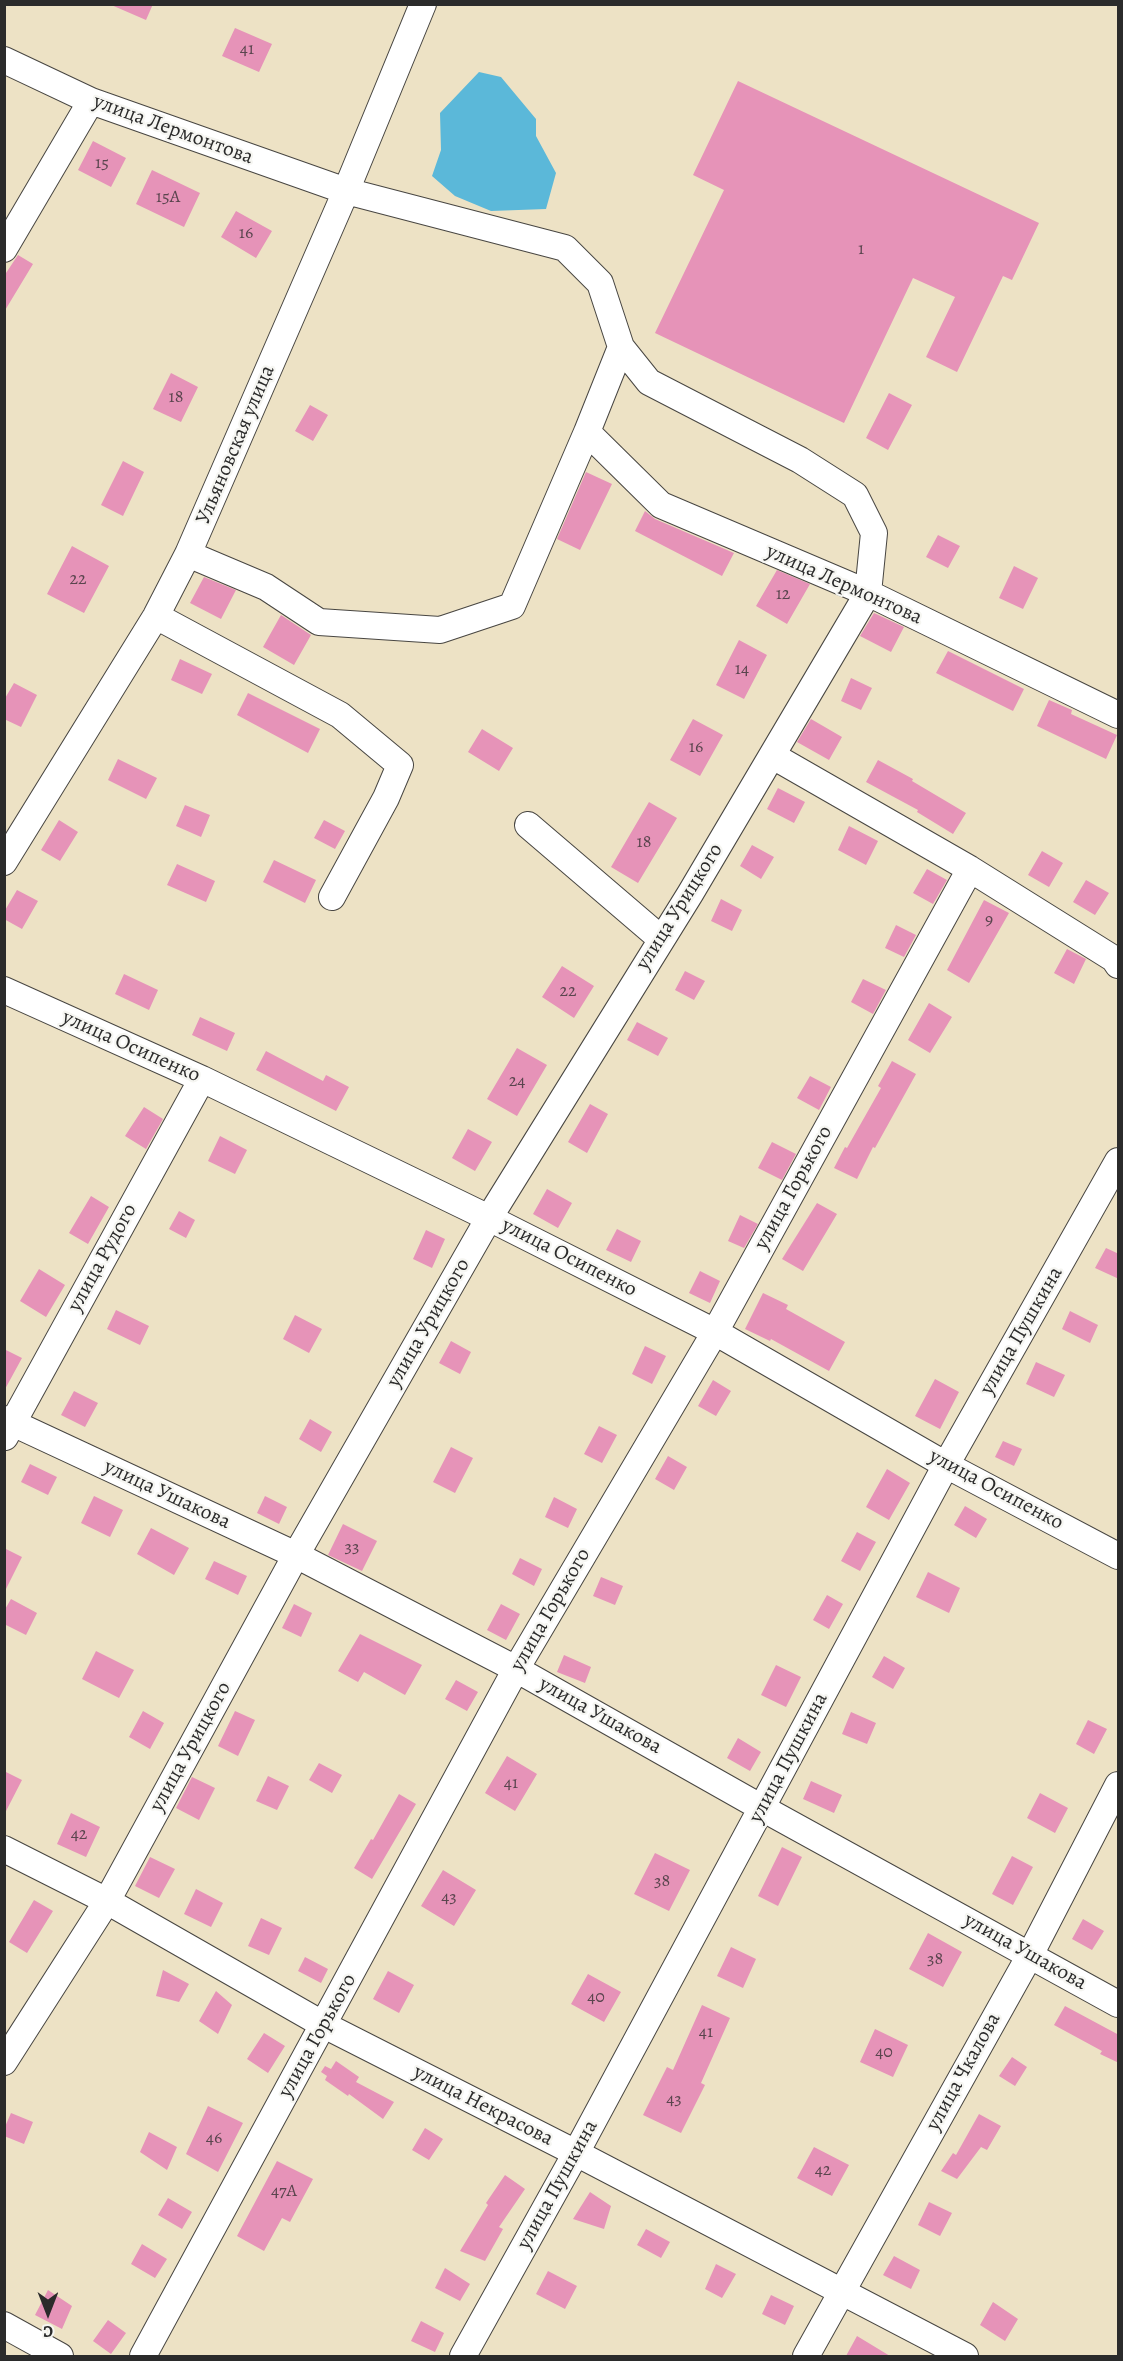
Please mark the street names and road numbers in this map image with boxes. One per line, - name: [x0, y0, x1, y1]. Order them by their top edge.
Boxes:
- street label: улица Лермонтова: [90, 89, 256, 171]
- street label: Ульяновская улица: [191, 362, 281, 528]
- street label: улица Лермонтова: [762, 539, 926, 631]
- street label: улица Урицкого: [631, 839, 729, 975]
- street label: улица Осипенко: [58, 1005, 204, 1089]
- street label: улица Горького: [750, 1122, 838, 1254]
- street label: улица Рудого: [63, 1200, 143, 1316]
- street label: улица Осипенко: [497, 1213, 641, 1303]
- street label: улица Урицкого: [382, 1254, 476, 1392]
- street label: улица Пушкина: [975, 1262, 1069, 1400]
- street label: улица Осипенко: [925, 1444, 1067, 1536]
- street label: улица Ушакова: [100, 1455, 234, 1535]
- street label: улица Горького: [506, 1544, 596, 1676]
- street label: улица Ушакова: [534, 1672, 666, 1760]
- street label: улица Урицкого: [145, 1678, 237, 1816]
- street label: улица Пушкина: [744, 1689, 834, 1827]
- street label: улица Ушакова: [959, 1908, 1091, 1996]
- street label: улица Горького: [274, 1970, 362, 2102]
- street label: улица Чкалова: [921, 2009, 1007, 2135]
- street label: улица Некрасова: [409, 2060, 557, 2152]
- street label: улица Пушкина: [512, 2116, 604, 2254]

